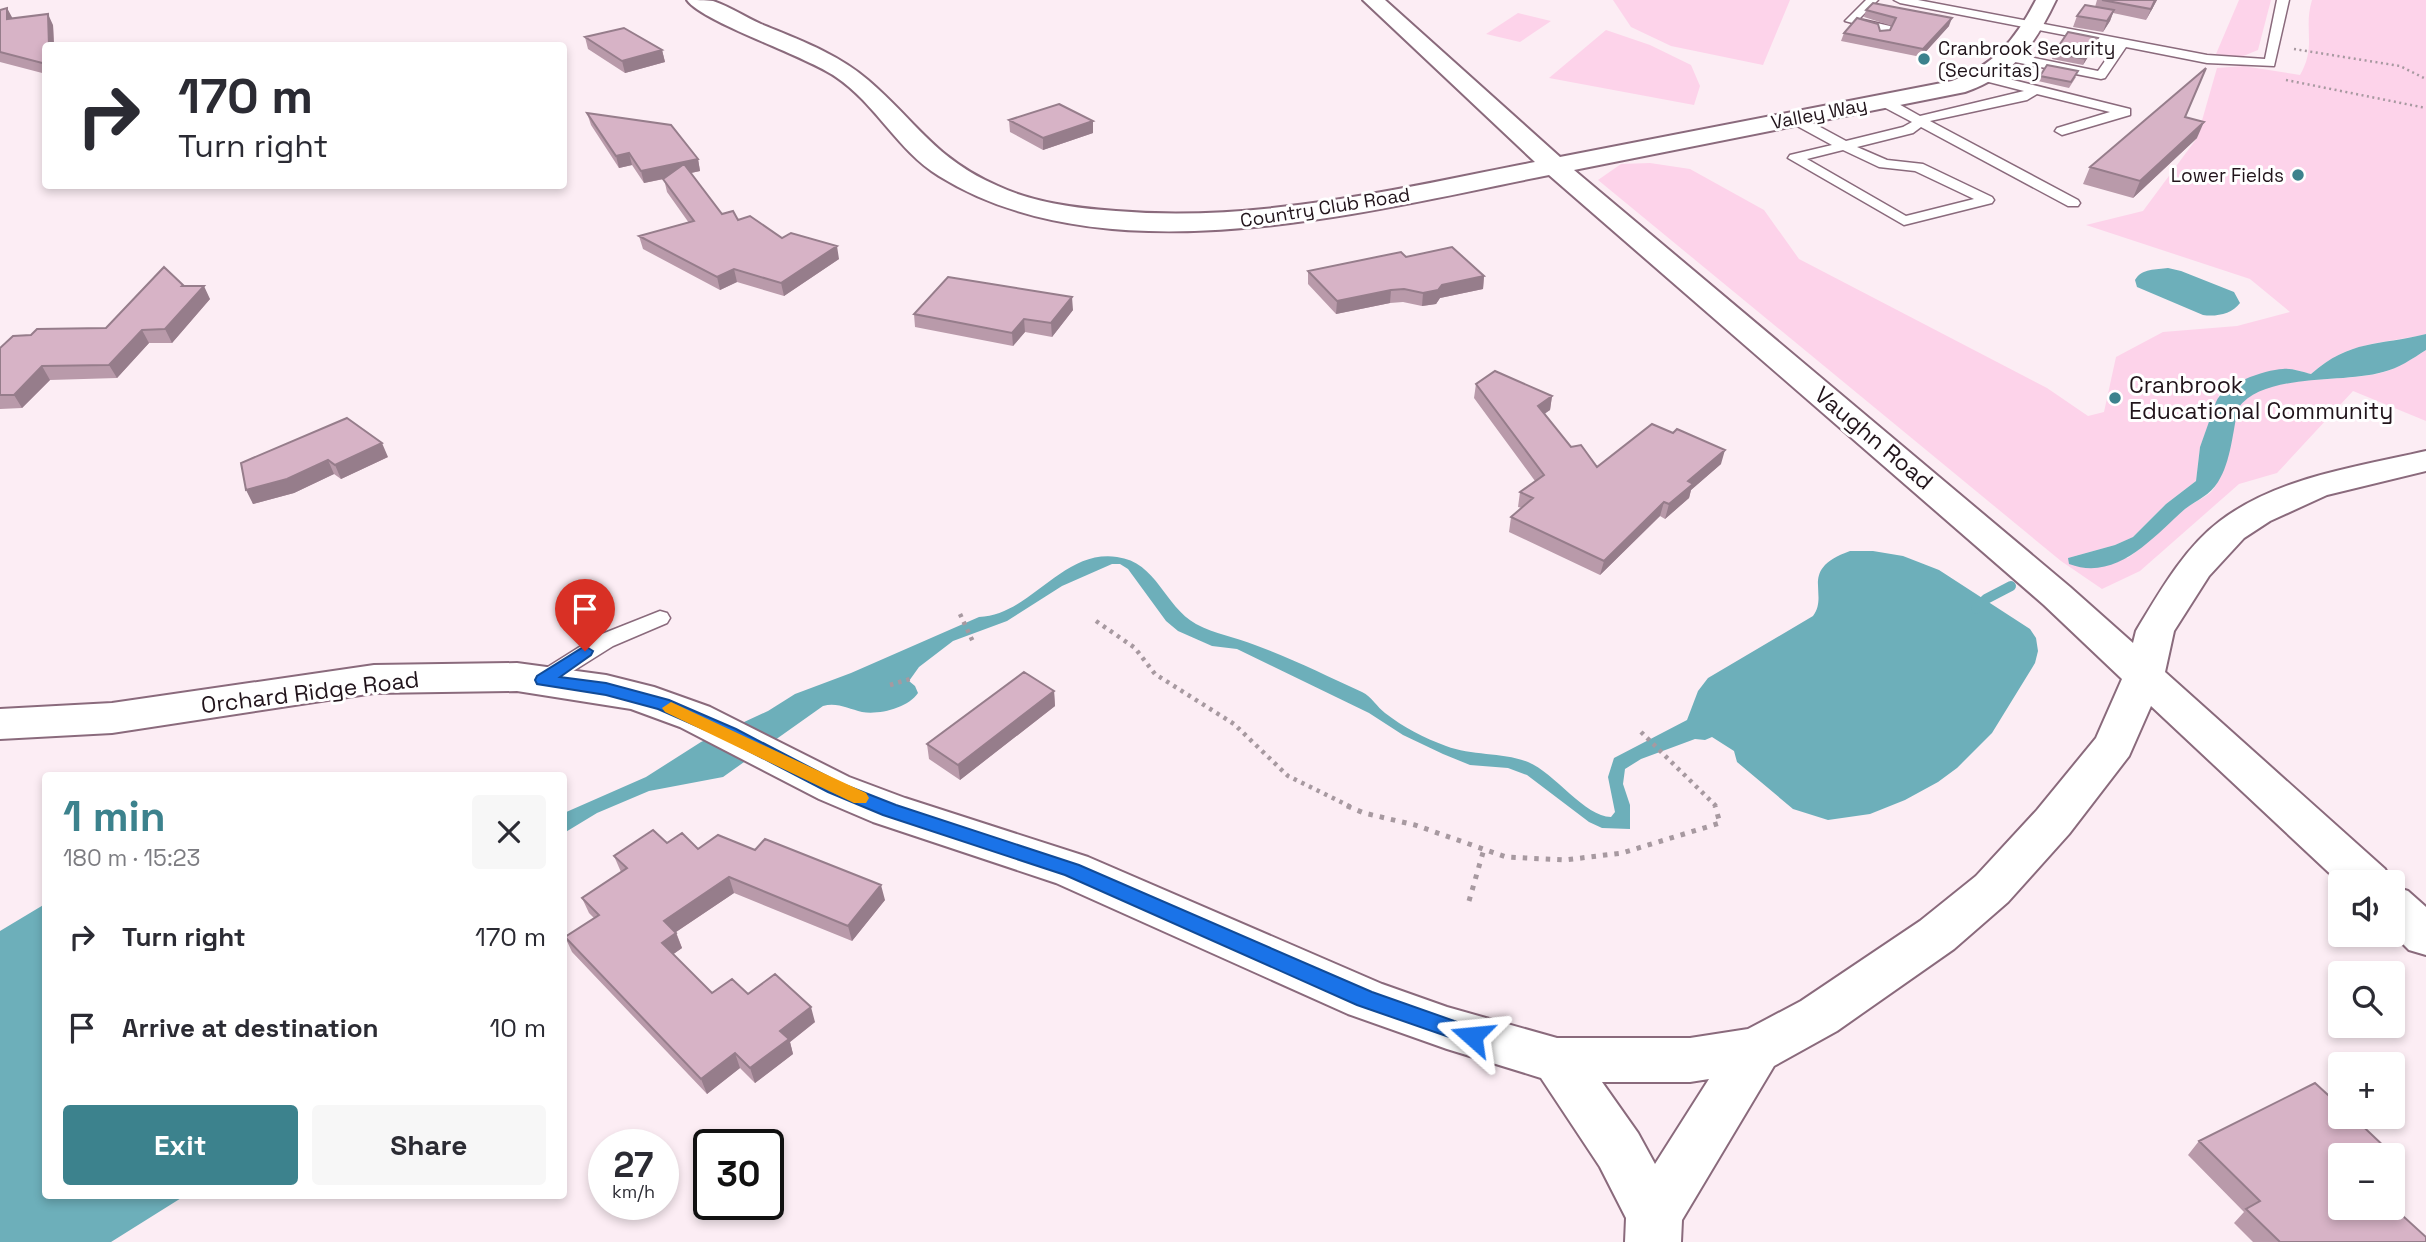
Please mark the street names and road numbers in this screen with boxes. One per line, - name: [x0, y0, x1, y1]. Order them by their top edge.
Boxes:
- street label: Valley Way: [1769, 92, 1869, 135]
- street label: Country Club Road: [1238, 182, 1412, 233]
- street label: Vaughn Road: [1809, 380, 1939, 496]
- street label: Orchard Ridge Road: [199, 664, 421, 720]

